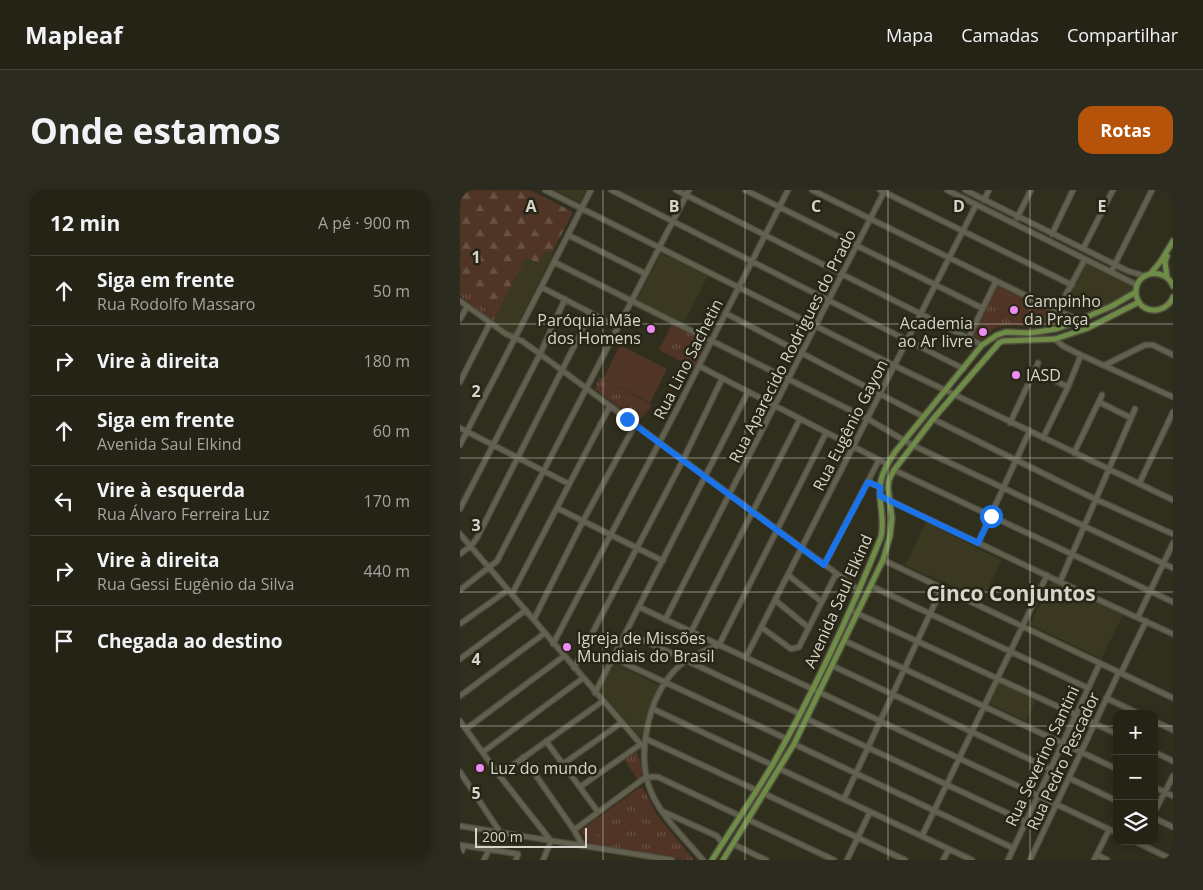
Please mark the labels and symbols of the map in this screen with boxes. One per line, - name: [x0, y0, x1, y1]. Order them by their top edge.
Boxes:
- text: A: [525, 195, 537, 217]
- text: B: [669, 195, 679, 217]
- text: C: [811, 195, 821, 217]
- text: D: [953, 195, 965, 217]
- text: E: [1098, 195, 1107, 217]
- street label: Rua Aparecido Rodrigues do Prado: [723, 225, 861, 467]
- text: 1: [471, 246, 481, 268]
- place label: Campinho da Praça: [1024, 290, 1101, 330]
- street label: Rua Lino Sachetin: [648, 295, 728, 423]
- marker: Campinho da Praça: [1008, 304, 1020, 316]
- place label: Paróquia Mãe dos Homens: [537, 309, 641, 349]
- place label: Academia ao Ar livre: [898, 312, 973, 352]
- marker: Paróquia Mãe dos Homens: [645, 323, 657, 335]
- marker: Academia ao Ar livre: [977, 326, 989, 338]
- street label: Rua Eugênio Gayon: [807, 356, 893, 494]
- place label: IASD: [1026, 364, 1061, 386]
- marker: IASD: [1010, 369, 1022, 381]
- text: 2: [471, 380, 481, 402]
- route end: [616, 408, 639, 431]
- route start: [980, 505, 1003, 528]
- text: 3: [471, 514, 481, 536]
- street label: Avenida Saul Elkind: [799, 531, 877, 671]
- district label: Cinco Conjuntos: [926, 579, 1096, 607]
- place label: Igreja de Missões Mundiais do Brasil: [577, 627, 715, 667]
- marker: Igreja de Missões Mundiais do Brasil: [561, 641, 573, 653]
- text: 4: [471, 648, 481, 670]
- street label: Rua Severino Santini: [1000, 682, 1084, 830]
- street label: Rua Pedro Pescador: [1021, 688, 1105, 834]
- place label: Luz do mundo: [490, 757, 597, 779]
- marker: Luz do mundo: [474, 762, 486, 774]
- text: 5: [471, 782, 481, 804]
- scale bar: [475, 825, 588, 848]

